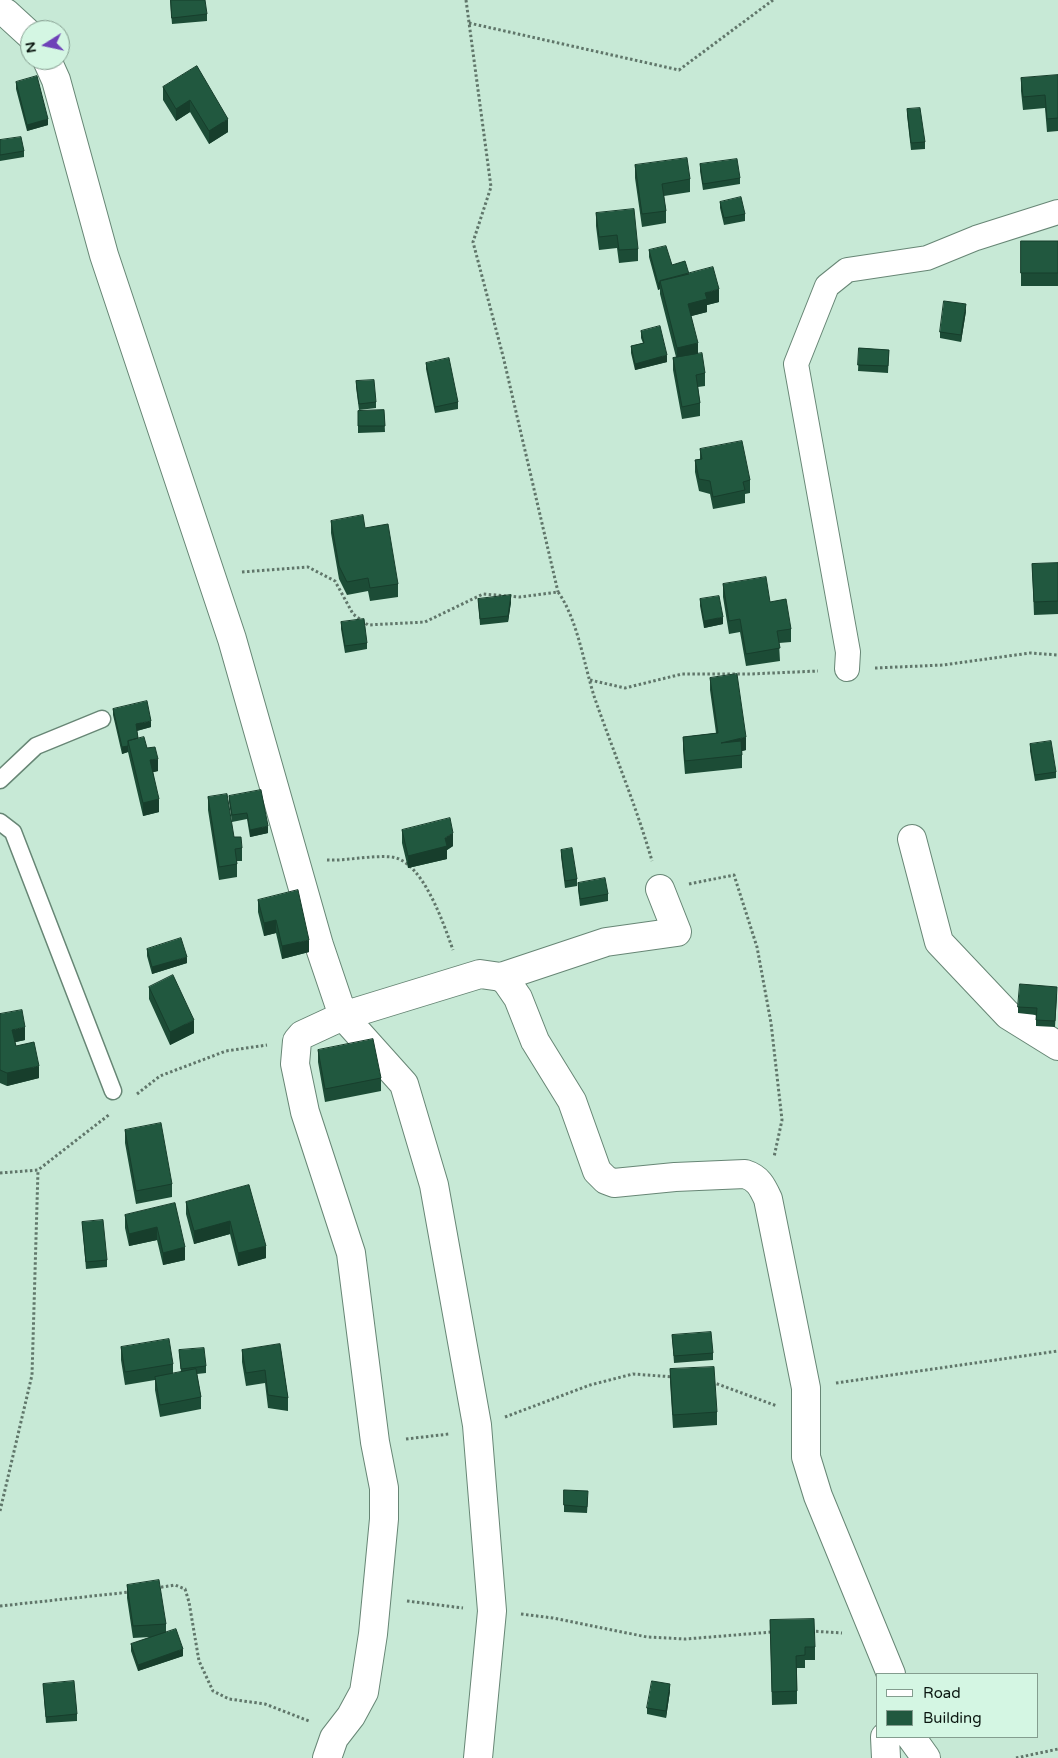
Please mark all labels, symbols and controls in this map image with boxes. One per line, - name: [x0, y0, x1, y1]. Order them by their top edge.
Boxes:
- north arrow: [20, 20, 70, 70]
- text: N: [21, 41, 40, 55]
- legend: [876, 1673, 1038, 1738]
- text: Road: [923, 1684, 961, 1702]
- text: Building: [923, 1709, 982, 1727]

